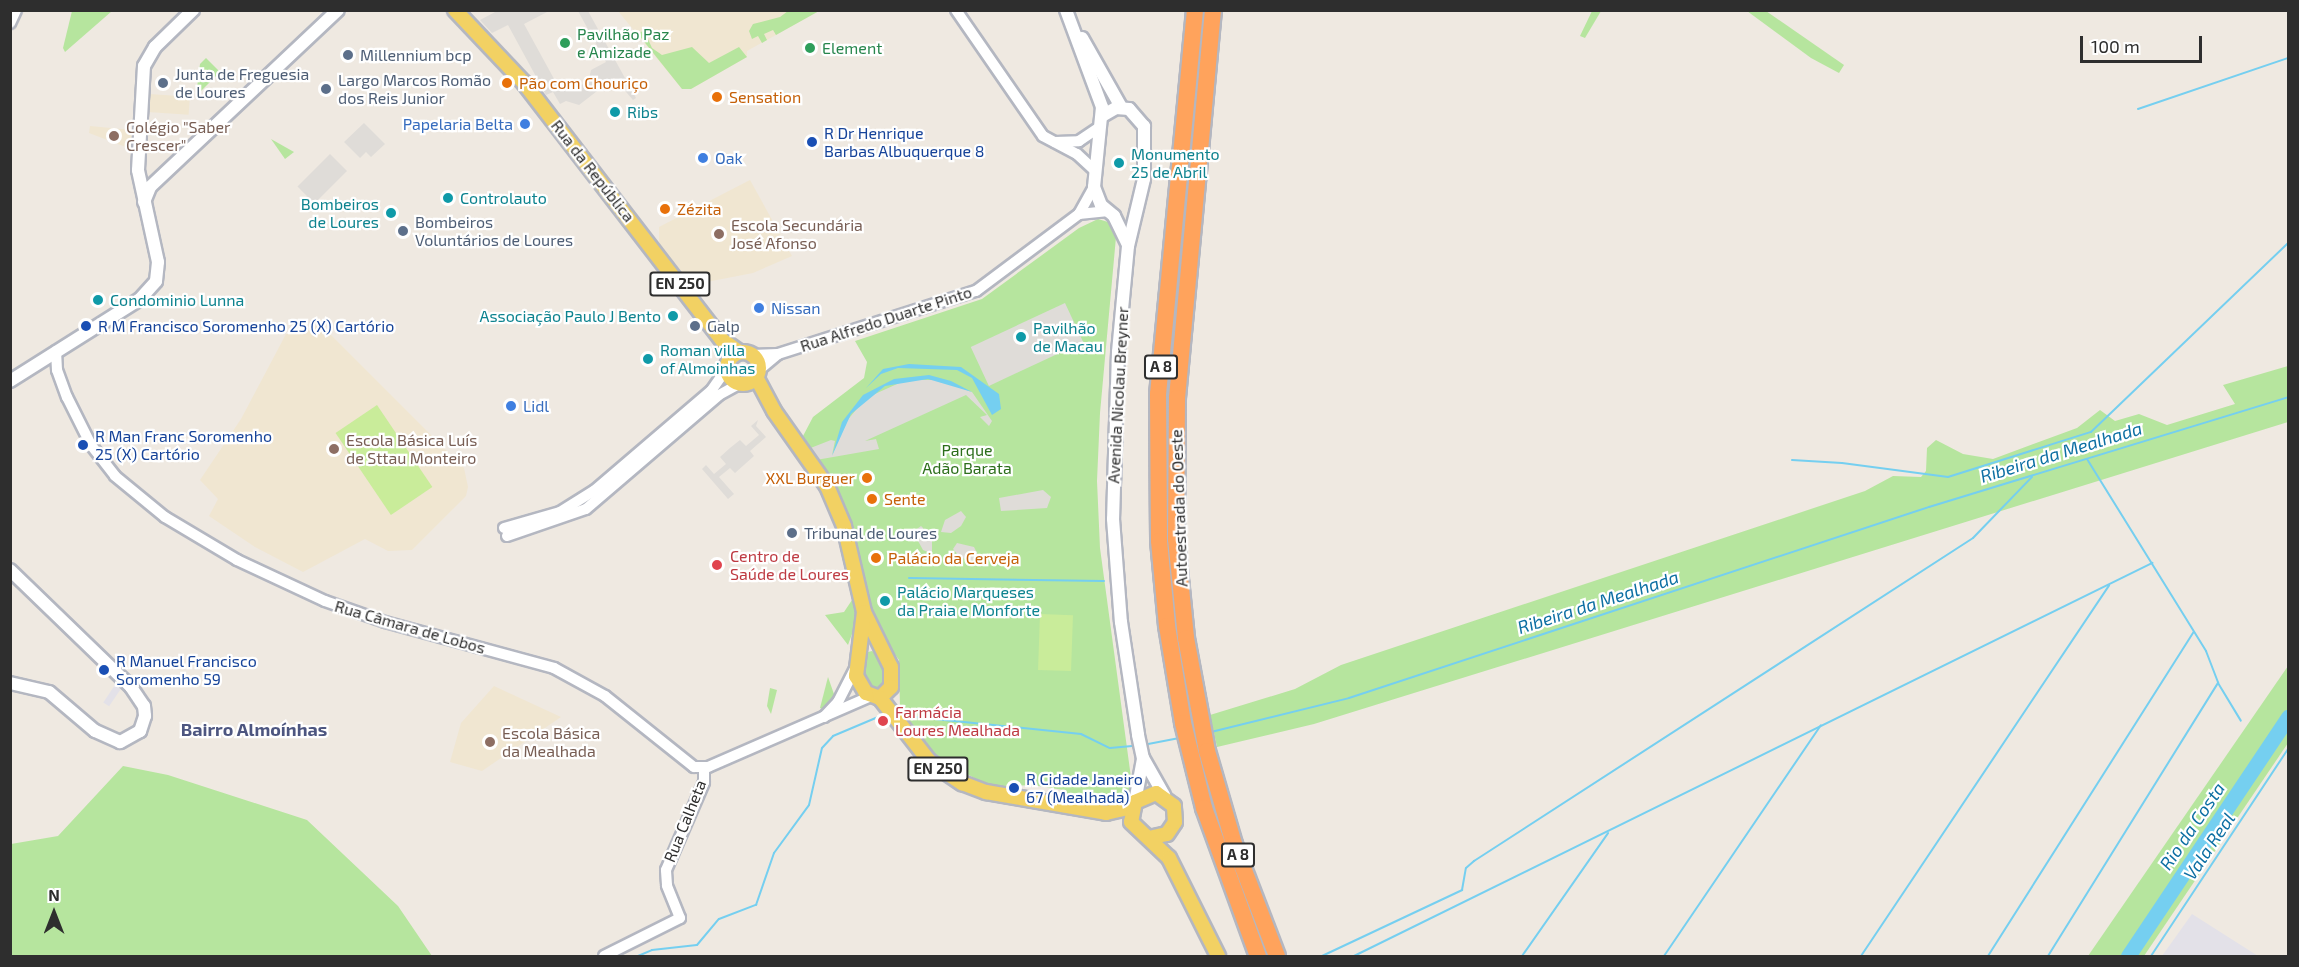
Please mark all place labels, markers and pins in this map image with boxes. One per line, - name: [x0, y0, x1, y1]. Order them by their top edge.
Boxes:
- place label: Pavilhão Paz e Amizade: [577, 24, 669, 62]
- marker: Pavilhão Paz e Amizade: [558, 36, 572, 50]
- place label: Element: [822, 38, 882, 58]
- marker: Element: [803, 41, 817, 55]
- place label: Millennium bcp: [360, 45, 472, 65]
- marker: Millennium bcp: [341, 48, 355, 62]
- place label: Junta de Freguesia de Loures: [175, 64, 309, 102]
- place label: Largo Marcos Romão dos Reis Junior: [338, 70, 491, 108]
- place label: Pão com Chouriço: [519, 73, 648, 93]
- marker: Junta de Freguesia de Loures: [156, 76, 170, 90]
- marker: Pão com Chouriço: [500, 76, 514, 90]
- marker: Largo Marcos Romão dos Reis Junior: [319, 82, 333, 96]
- place label: Sensation: [729, 87, 801, 107]
- marker: Sensation: [710, 90, 724, 104]
- place label: Ribs: [627, 102, 658, 122]
- marker: Ribs: [608, 105, 622, 119]
- place label: Papelaria Belta: [403, 114, 513, 134]
- place label: Colégio "Saber Crescer": [126, 117, 231, 155]
- marker: Papelaria Belta: [518, 117, 532, 131]
- place label: R Dr Henrique Barbas Albuquerque 8: [824, 123, 985, 161]
- marker: Colégio "Saber Crescer": [107, 129, 121, 143]
- marker: R Dr Henrique Barbas Albuquerque 8: [805, 135, 819, 149]
- place label: Monumento 25 de Abril: [1131, 144, 1220, 182]
- place label: Oak: [715, 148, 743, 168]
- marker: Oak: [696, 151, 710, 165]
- marker: Monumento 25 de Abril: [1112, 156, 1126, 170]
- place label: Controlauto: [460, 188, 547, 208]
- marker: Controlauto: [441, 191, 455, 205]
- place label: Bombeiros de Loures: [301, 194, 379, 232]
- place label: Zézita: [677, 199, 722, 219]
- marker: Zézita: [658, 202, 672, 216]
- marker: Bombeiros de Loures: [384, 206, 398, 220]
- place label: Bombeiros Voluntários de Loures: [415, 212, 573, 250]
- place label: Escola Secundária José Afonso: [731, 215, 863, 253]
- marker: Bombeiros Voluntários de Loures: [396, 224, 410, 238]
- marker: Escola Secundária José Afonso: [712, 227, 726, 241]
- place label: Condominio Lunna: [110, 290, 244, 310]
- marker: Condominio Lunna: [91, 293, 105, 307]
- place label: Nissan: [771, 298, 821, 318]
- marker: Nissan: [752, 301, 766, 315]
- place label: Associação Paulo J Bento: [479, 306, 661, 326]
- marker: Associação Paulo J Bento: [666, 309, 680, 323]
- place label: R M Francisco Soromenho 25 (X) Cartório: [98, 316, 394, 336]
- place label: Galp: [707, 316, 740, 336]
- place label: Pavilhão de Macau: [1033, 318, 1103, 356]
- marker: R M Francisco Soromenho 25 (X) Cartório: [79, 319, 93, 333]
- marker: Galp: [688, 319, 702, 333]
- marker: Pavilhão de Macau: [1014, 330, 1028, 344]
- place label: Roman villa of Almoinhas: [660, 340, 756, 378]
- marker: Roman villa of Almoinhas: [641, 352, 655, 366]
- place label: Lidl: [523, 396, 549, 416]
- marker: Lidl: [504, 399, 518, 413]
- place label: R Man Franc Soromenho 25 (X) Cartório: [95, 426, 272, 464]
- place label: Escola Básica Luís de Sttau Monteiro: [346, 430, 477, 468]
- marker: R Man Franc Soromenho 25 (X) Cartório: [76, 438, 90, 452]
- marker: Escola Básica Luís de Sttau Monteiro: [327, 442, 341, 456]
- place label: XXL Burguer: [765, 468, 855, 488]
- marker: XXL Burguer: [860, 471, 874, 485]
- place label: Sente: [884, 489, 926, 509]
- marker: Sente: [865, 492, 879, 506]
- place label: Tribunal de Loures: [804, 523, 937, 543]
- marker: Tribunal de Loures: [785, 526, 799, 540]
- place label: Centro de Saúde de Loures: [730, 546, 849, 584]
- place label: Palácio da Cerveja: [888, 548, 1020, 568]
- marker: Palácio da Cerveja: [869, 551, 883, 565]
- marker: Centro de Saúde de Loures: [708, 556, 726, 574]
- place label: Palácio Marqueses da Praia e Monforte: [897, 582, 1040, 620]
- marker: Palácio Marqueses da Praia e Monforte: [878, 594, 892, 608]
- place label: R Manuel Francisco Soromenho 59: [116, 651, 257, 689]
- marker: R Manuel Francisco Soromenho 59: [97, 663, 111, 677]
- place label: Farmácia Loures Mealhada: [895, 702, 1020, 740]
- marker: Farmácia Loures Mealhada: [876, 714, 890, 728]
- place label: Escola Básica da Mealhada: [502, 723, 600, 761]
- marker: Escola Básica da Mealhada: [483, 735, 497, 749]
- place label: R Cidade Janeiro 67 (Mealhada): [1026, 769, 1143, 807]
- marker: R Cidade Janeiro 67 (Mealhada): [1007, 781, 1021, 795]

